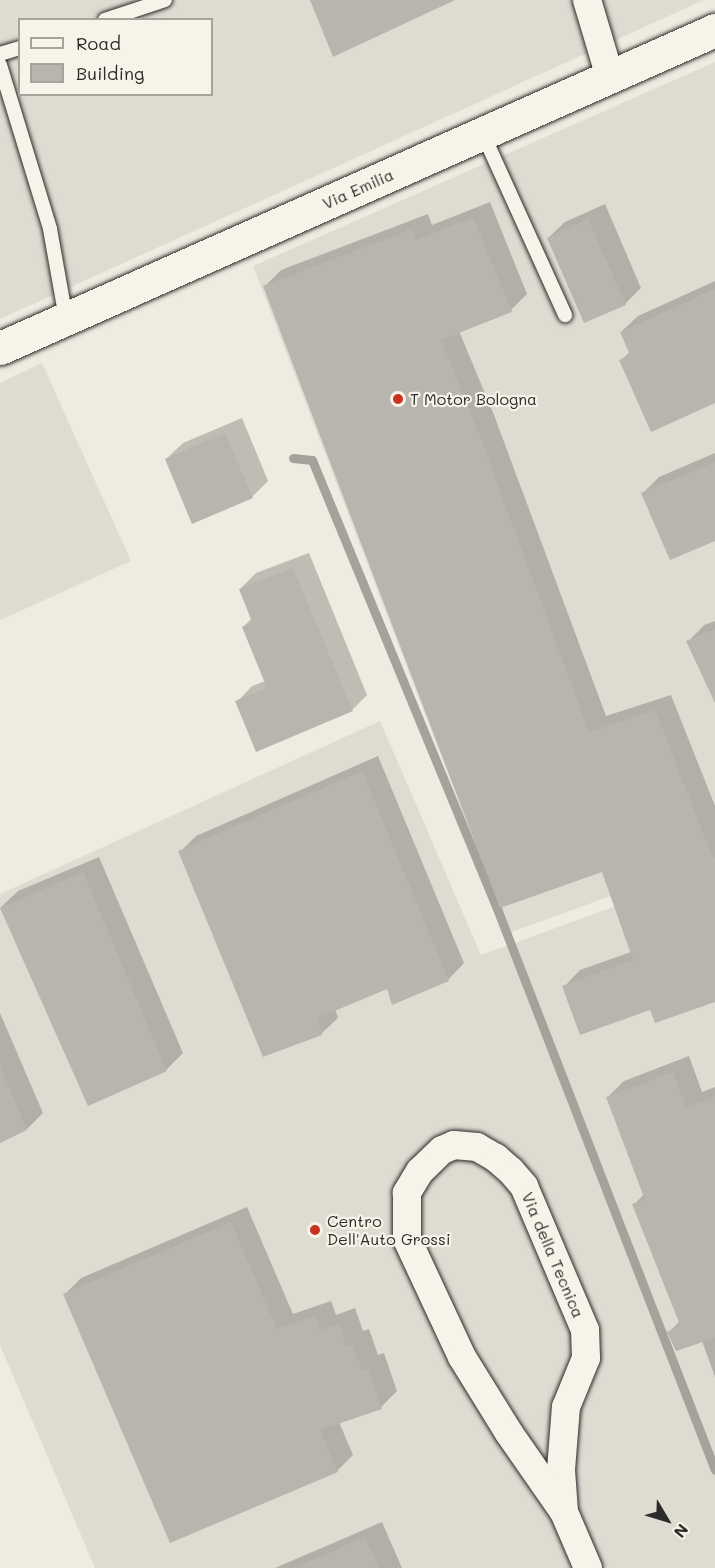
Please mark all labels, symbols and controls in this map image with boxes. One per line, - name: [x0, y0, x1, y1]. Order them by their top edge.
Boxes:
- legend: [18, 18, 213, 96]
- text: Road: [76, 31, 121, 55]
- text: Building: [76, 61, 144, 85]
- street label: Via Emilia: [319, 165, 397, 213]
- place label: T Motor Bologna: [410, 389, 537, 409]
- marker: T Motor Bologna: [391, 392, 405, 406]
- street label: Via della Tecnica: [518, 1189, 588, 1321]
- place label: Centro Dell'Auto Grossi: [327, 1211, 451, 1249]
- marker: Centro Dell'Auto Grossi: [308, 1223, 322, 1237]
- north arrow: [637, 1490, 697, 1550]
- text: N: [670, 1520, 694, 1543]

